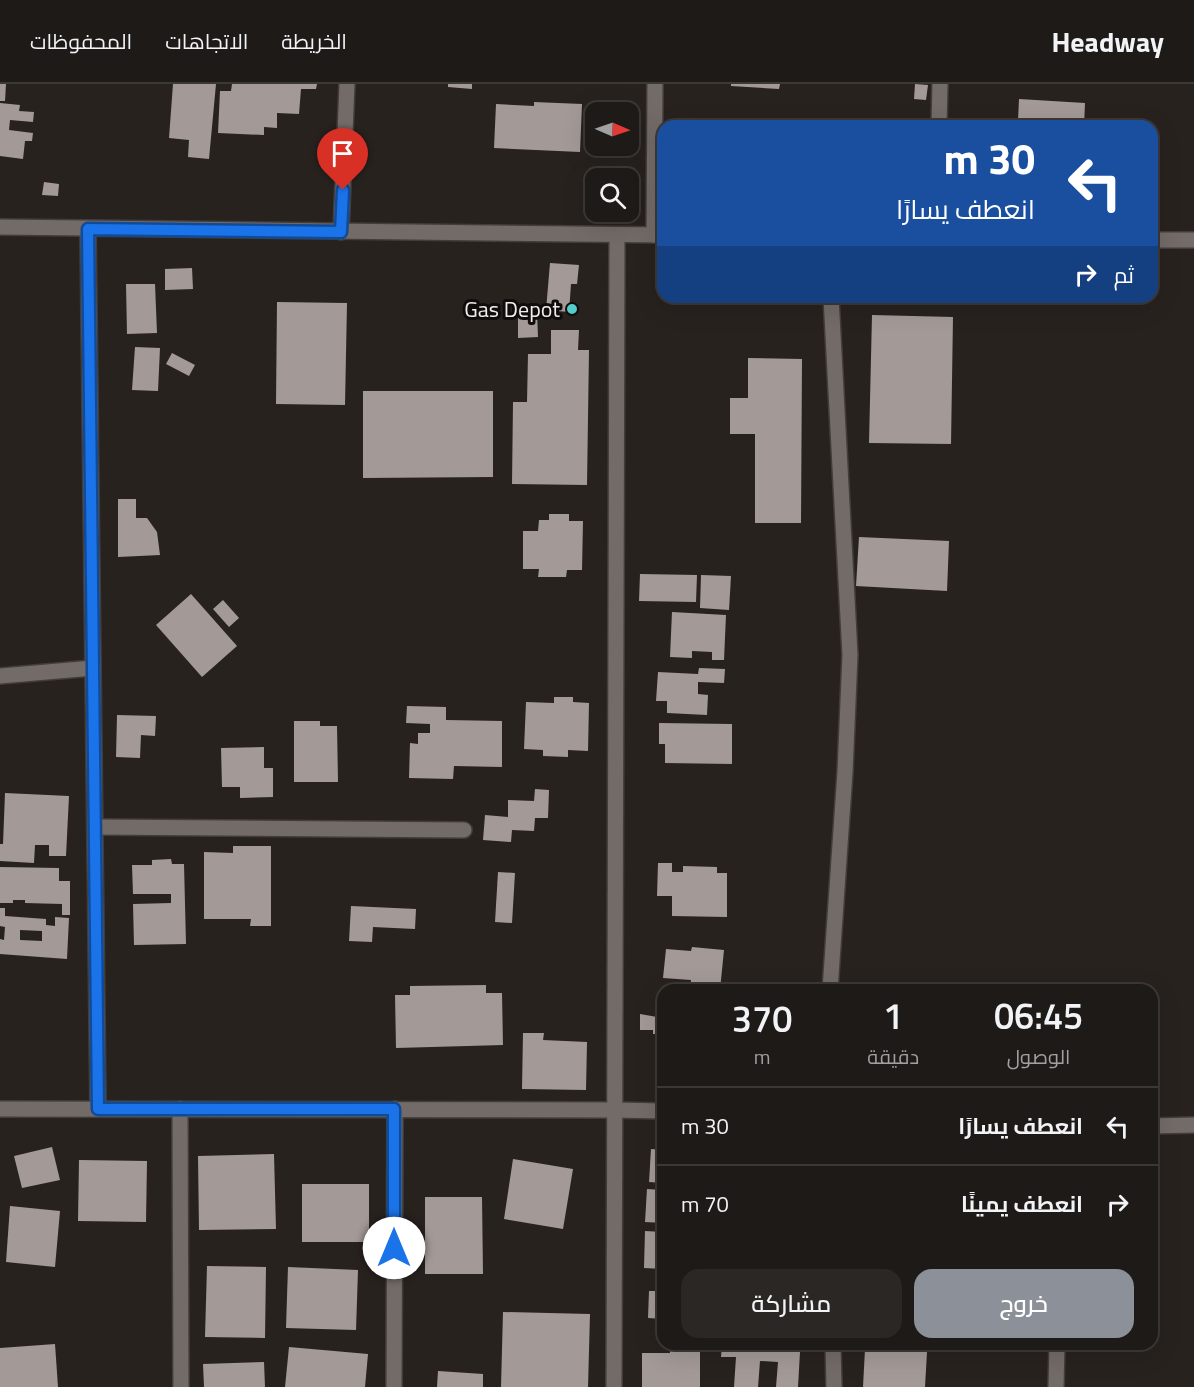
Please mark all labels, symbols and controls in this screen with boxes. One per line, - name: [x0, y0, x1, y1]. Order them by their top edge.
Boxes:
- text: Headway: [1052, 20, 1164, 63]
- text: المحفوظات: [30, 25, 132, 57]
- text: الاتجاهات: [165, 25, 248, 57]
- text: الخريطة: [281, 25, 347, 57]
- north arrow: [585, 102, 639, 156]
- map controls: [585, 102, 639, 222]
- text: 30 m: [943, 126, 1035, 190]
- pin: [317, 128, 368, 190]
- icon: arrive: [326, 137, 359, 170]
- icon: left: [1056, 144, 1134, 222]
- button: search: [585, 168, 639, 222]
- text: انعطف يسارًا: [896, 188, 1035, 229]
- icon: right: [1069, 258, 1102, 291]
- text: ثم: [1114, 258, 1134, 292]
- place label: Gas Depot: [464, 292, 560, 326]
- marker: Gas Depot: [565, 302, 579, 316]
- text: 1: [883, 988, 903, 1043]
- text: 06:45: [994, 988, 1083, 1043]
- text: 370: [732, 991, 792, 1046]
- text: m: [754, 1041, 770, 1072]
- text: دقيقة: [867, 1041, 919, 1072]
- text: الوصول: [1007, 1041, 1070, 1072]
- text: 30 m: [681, 1109, 729, 1143]
- text: انعطف يسارًا: [958, 1109, 1083, 1143]
- icon: left: [1101, 1110, 1134, 1143]
- text: 70 m: [681, 1187, 729, 1221]
- text: انعطف يمينًا: [961, 1187, 1083, 1221]
- icon: right: [1101, 1188, 1134, 1221]
- position arrow: [362, 1216, 426, 1280]
- button: مشاركة: [681, 1269, 902, 1338]
- button: خروج: [914, 1269, 1134, 1338]

